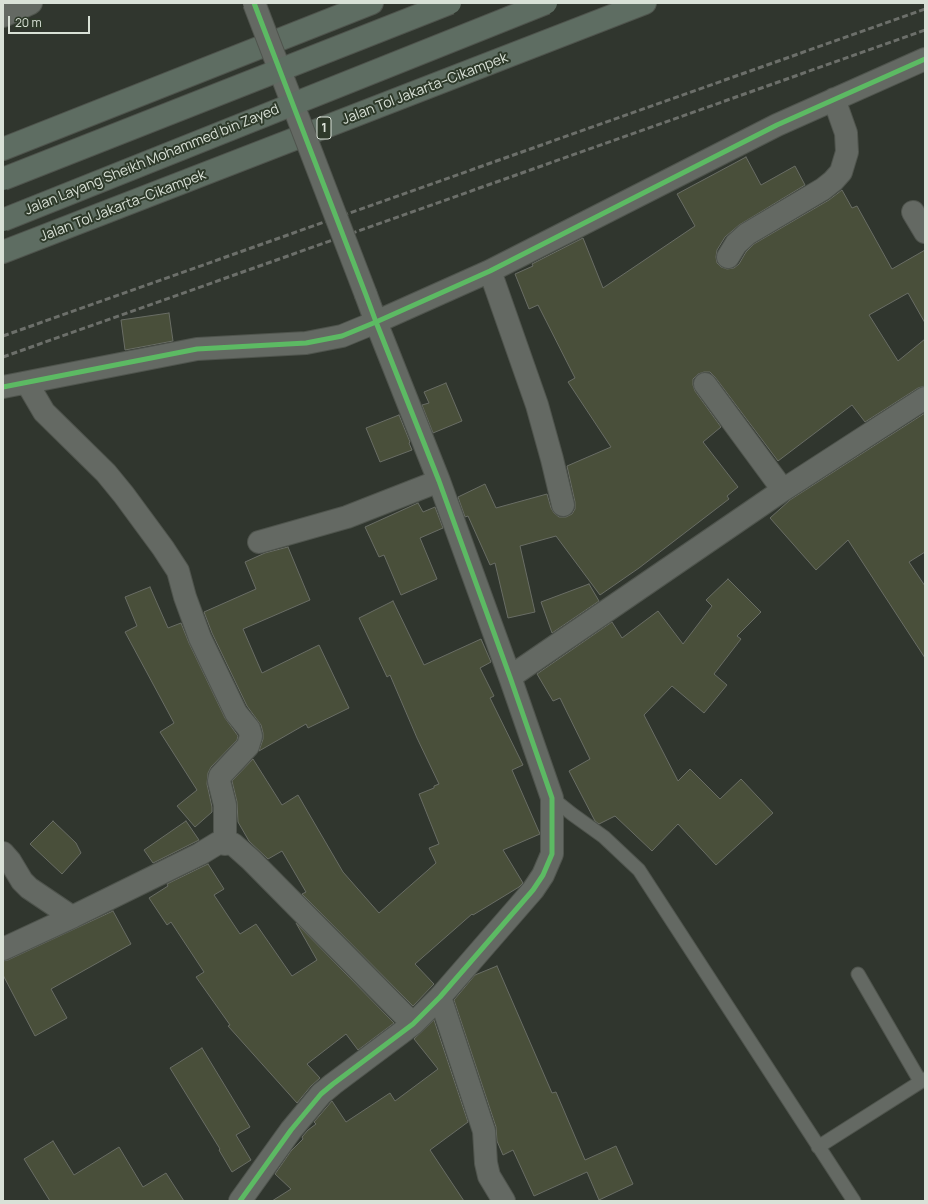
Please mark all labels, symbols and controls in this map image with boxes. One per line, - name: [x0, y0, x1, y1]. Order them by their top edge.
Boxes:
- scale bar: [10, 8, 92, 34]
- text: 20 m: [15, 14, 42, 31]
- street label: Jalan Tol Jakarta–Cikampek: [340, 50, 510, 128]
- street label: Jalan Layang Sheikh Mohammed bin Zayed: [22, 101, 282, 219]
- road number: 1: [317, 117, 331, 139]
- street label: Jalan Tol Jakarta–Cikampek: [38, 167, 208, 245]

